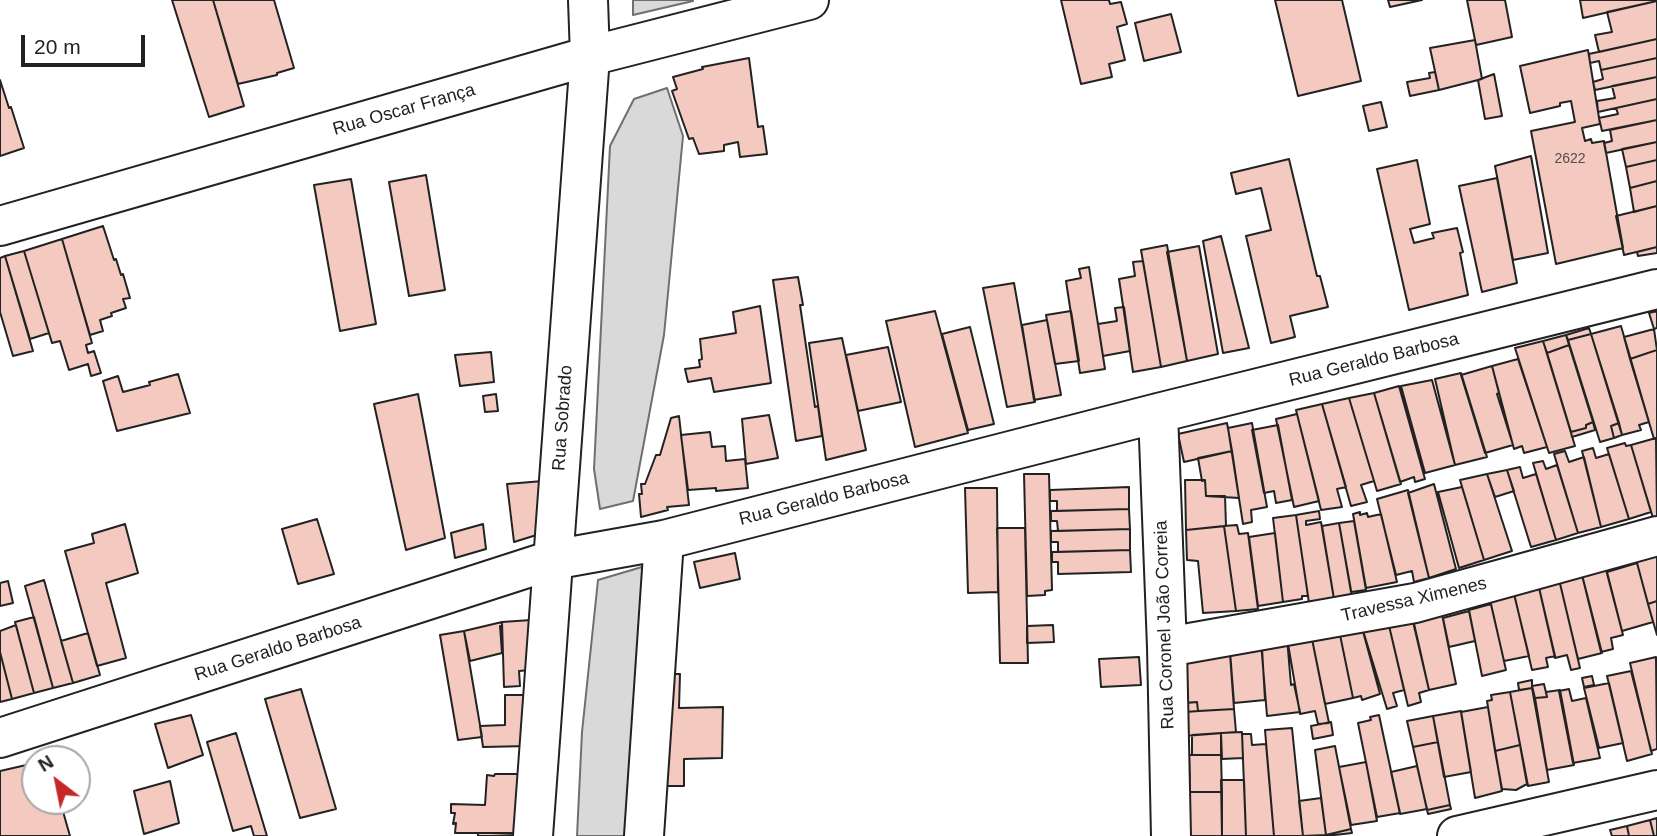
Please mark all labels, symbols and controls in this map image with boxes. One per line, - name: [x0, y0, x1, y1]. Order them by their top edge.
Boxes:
- scale bar: [24, 21, 149, 65]
- text: 20 m: [34, 35, 81, 58]
- street label: Rua Oscar França: [330, 79, 478, 141]
- house number: 2622: [1554, 151, 1586, 167]
- street label: Rua Geraldo Barbosa: [1287, 328, 1461, 392]
- street label: Rua Sobrado: [549, 364, 577, 472]
- street label: Rua Geraldo Barbosa: [737, 467, 911, 531]
- street label: Rua Coronel João Correia: [1151, 520, 1179, 730]
- street label: Travessa Ximenes: [1339, 573, 1489, 627]
- street label: Rua Geraldo Barbosa: [192, 612, 364, 686]
- north arrow: [21, 745, 91, 815]
- text: N: [34, 751, 57, 776]

